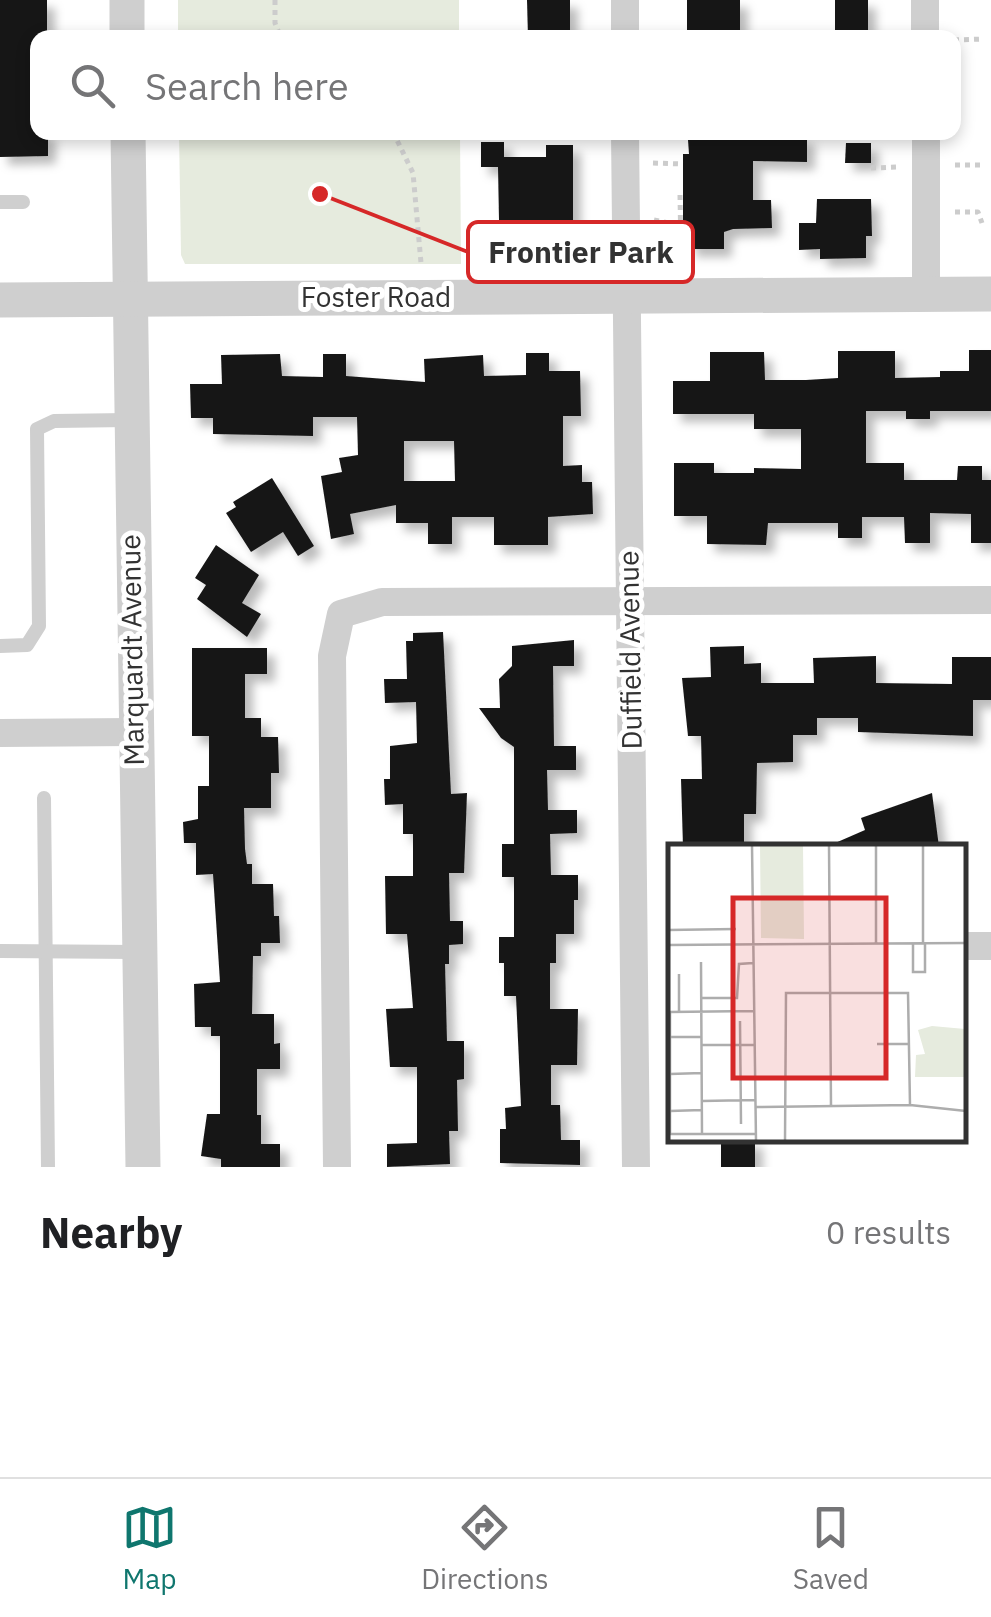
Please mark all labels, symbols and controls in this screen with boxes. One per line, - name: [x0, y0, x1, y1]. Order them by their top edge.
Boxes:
- search box: [30, 30, 961, 140]
- icon: search: [65, 58, 120, 113]
- text: Search here: [145, 61, 349, 110]
- callout: Frontier Park: [468, 222, 693, 282]
- text: Frontier Park: [488, 232, 674, 271]
- street label: Foster Road: [301, 278, 451, 315]
- street label: Marquardt Avenue: [111, 534, 152, 766]
- street label: Duffield Avenue: [609, 550, 650, 750]
- inset map: [668, 844, 966, 1142]
- text: Nearby: [40, 1205, 182, 1260]
- text: 0 results: [826, 1211, 951, 1253]
- tab: Map: [122, 1500, 177, 1597]
- tab: Directions: [421, 1500, 549, 1597]
- tab: Saved: [793, 1500, 869, 1597]

